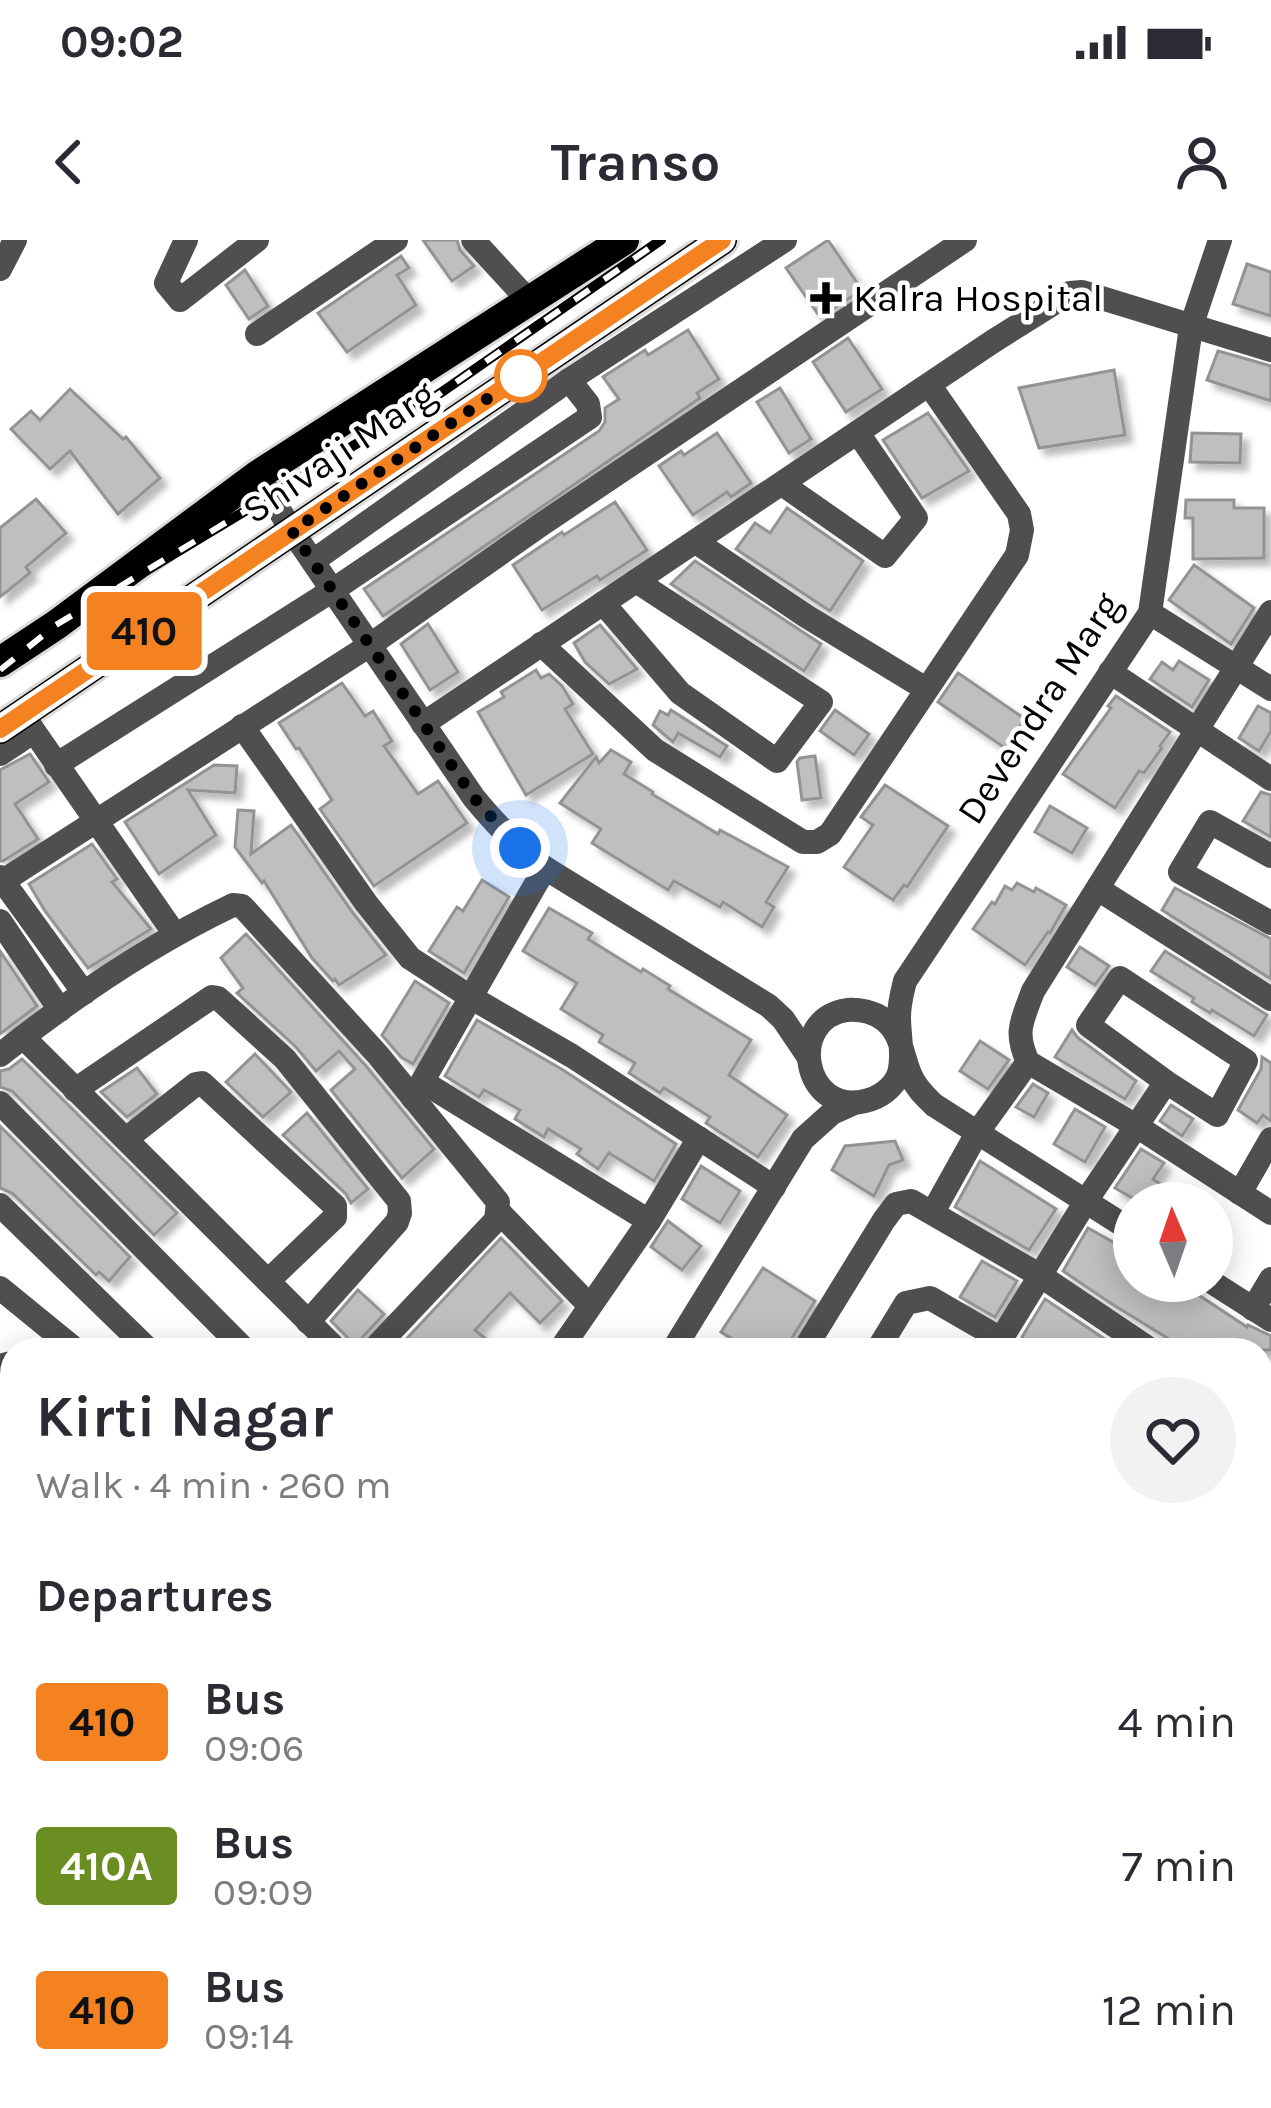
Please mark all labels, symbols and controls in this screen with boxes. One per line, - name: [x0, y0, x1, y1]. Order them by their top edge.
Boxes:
- text: 09:02: [60, 16, 184, 68]
- icon: back: [36, 129, 102, 195]
- icon: person: [1169, 129, 1235, 195]
- text: Transo: [551, 130, 720, 194]
- place label: Kalra Hospital: [853, 275, 1103, 321]
- marker: Kalra Hospital: [810, 282, 842, 314]
- unlabelled marker: [496, 351, 546, 401]
- street label: Shivaji Marg: [234, 371, 444, 533]
- street label: Devendra Marg: [947, 584, 1131, 832]
- line badge: 410: [75, 592, 213, 670]
- text: 410: [111, 606, 177, 656]
- your location: [490, 818, 550, 878]
- north arrow: [1113, 1182, 1233, 1302]
- map controls: [1113, 1182, 1233, 1302]
- button: heart: [1110, 1377, 1236, 1503]
- text: Kirti Nagar: [36, 1384, 333, 1450]
- text: Walk · 4 min · 260 m: [36, 1462, 391, 1508]
- text: Departures: [36, 1570, 273, 1622]
- text: Bus: [204, 1673, 285, 1725]
- text: 4 min: [1118, 1696, 1236, 1748]
- text: 410: [69, 1697, 135, 1747]
- text: 09:06: [204, 1725, 304, 1771]
- text: Bus: [213, 1817, 294, 1869]
- text: 7 min: [1122, 1840, 1236, 1892]
- text: 410A: [60, 1841, 153, 1891]
- text: 09:09: [213, 1869, 313, 1915]
- text: Bus: [204, 1961, 285, 2013]
- text: 12 min: [1102, 1984, 1236, 2036]
- text: 410: [69, 1985, 135, 2035]
- text: 09:14: [204, 2013, 293, 2059]

